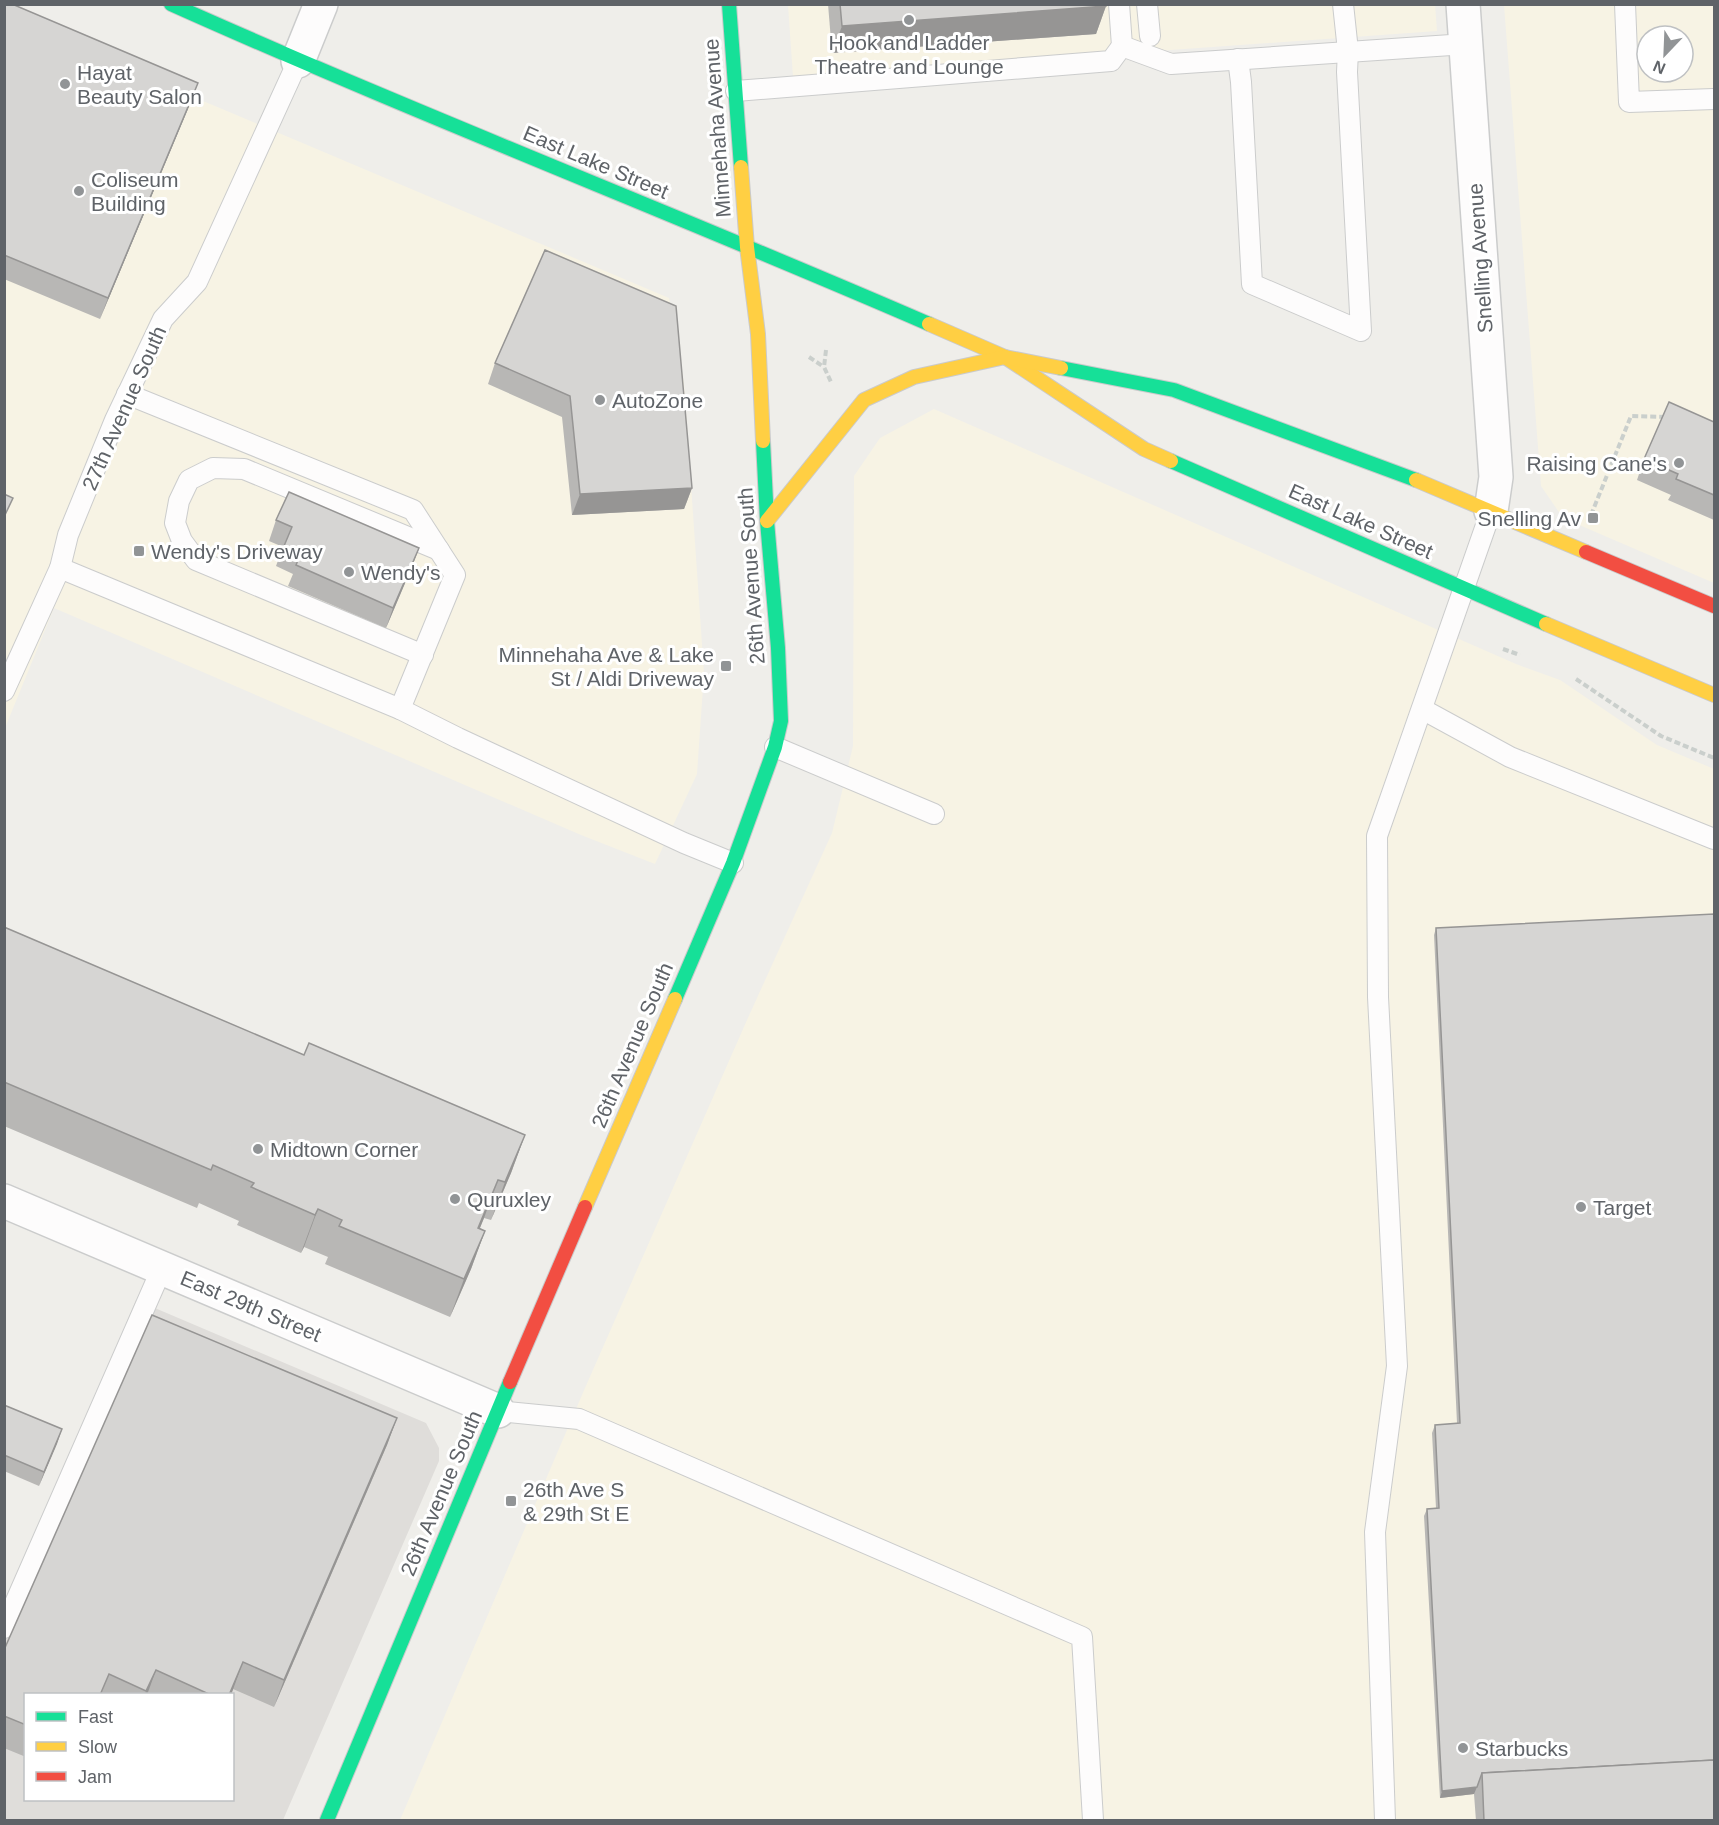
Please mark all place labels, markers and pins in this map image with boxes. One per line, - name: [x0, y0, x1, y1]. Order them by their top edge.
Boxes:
- marker: Hook and Ladder Theatre and Lounge: [902, 13, 916, 27]
- place label: Hook and Ladder Theatre and Lounge: [814, 31, 1004, 78]
- place label: Hayat Beauty Salon: [77, 61, 202, 108]
- marker: Hayat Beauty Salon: [58, 77, 72, 91]
- place label: Coliseum Building: [91, 168, 179, 215]
- marker: Coliseum Building: [72, 184, 86, 198]
- place label: AutoZone: [612, 389, 703, 412]
- marker: AutoZone: [593, 393, 607, 407]
- place label: Raising Cane's: [1526, 452, 1667, 475]
- marker: Raising Cane's: [1672, 456, 1686, 470]
- place label: Snelling Av: [1477, 507, 1581, 530]
- marker: Snelling Av: [1586, 511, 1600, 525]
- place label: Wendy's Driveway: [151, 540, 323, 563]
- marker: Wendy's Driveway: [132, 544, 146, 558]
- place label: Wendy's: [361, 561, 441, 584]
- marker: Wendy's: [342, 565, 356, 579]
- place label: Minnehaha Ave & Lake St / Aldi Driveway: [498, 643, 714, 690]
- marker: Minnehaha Ave & Lake St / Aldi Driveway: [719, 659, 733, 673]
- place label: Midtown Corner: [270, 1138, 418, 1161]
- marker: Midtown Corner: [251, 1142, 265, 1156]
- place label: Quruxley: [467, 1188, 552, 1211]
- marker: Quruxley: [448, 1192, 462, 1206]
- place label: Target: [1593, 1196, 1652, 1219]
- marker: Target: [1574, 1200, 1588, 1214]
- place label: 26th Ave S & 29th St E: [523, 1478, 629, 1525]
- marker: 26th Ave S & 29th St E: [504, 1494, 518, 1508]
- place label: Starbucks: [1475, 1737, 1568, 1760]
- marker: Starbucks: [1456, 1741, 1470, 1755]

